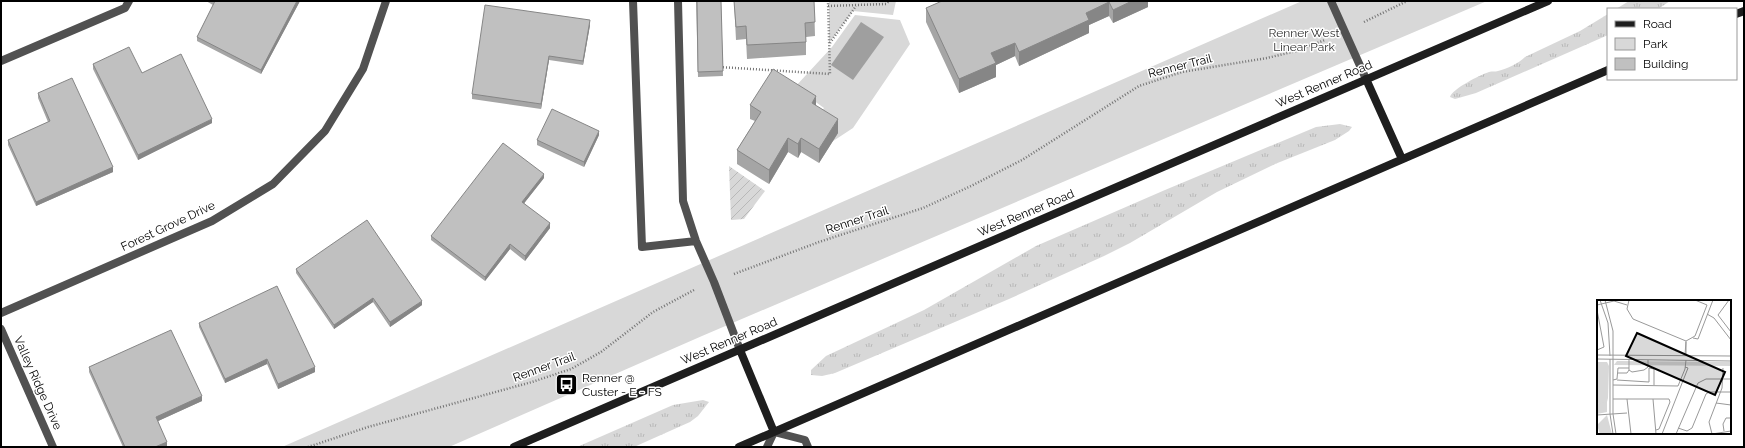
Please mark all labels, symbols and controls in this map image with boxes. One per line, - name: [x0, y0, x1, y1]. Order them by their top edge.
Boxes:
- legend: [1607, 8, 1737, 80]
- text: Road: [1643, 17, 1672, 31]
- park label: Renner West Linear Park: [1269, 26, 1339, 54]
- text: Park: [1643, 37, 1668, 51]
- street label: Renner Trail: [1147, 51, 1214, 81]
- street label: West Renner Road: [1274, 57, 1374, 111]
- text: Building: [1643, 57, 1689, 71]
- street label: West Renner Road: [976, 186, 1076, 240]
- street label: Forest Grove Drive: [119, 198, 217, 254]
- street label: Renner Trail: [824, 203, 891, 237]
- inset map: [1597, 300, 1731, 434]
- street label: West Renner Road: [679, 314, 779, 368]
- street label: Valley Ridge Drive: [11, 334, 65, 432]
- street label: Renner Trail: [511, 349, 578, 385]
- place label: Renner @ Custer - E - FS: [582, 371, 662, 399]
- bus stop icon: Renner @ Custer - E - FS: [554, 372, 580, 398]

